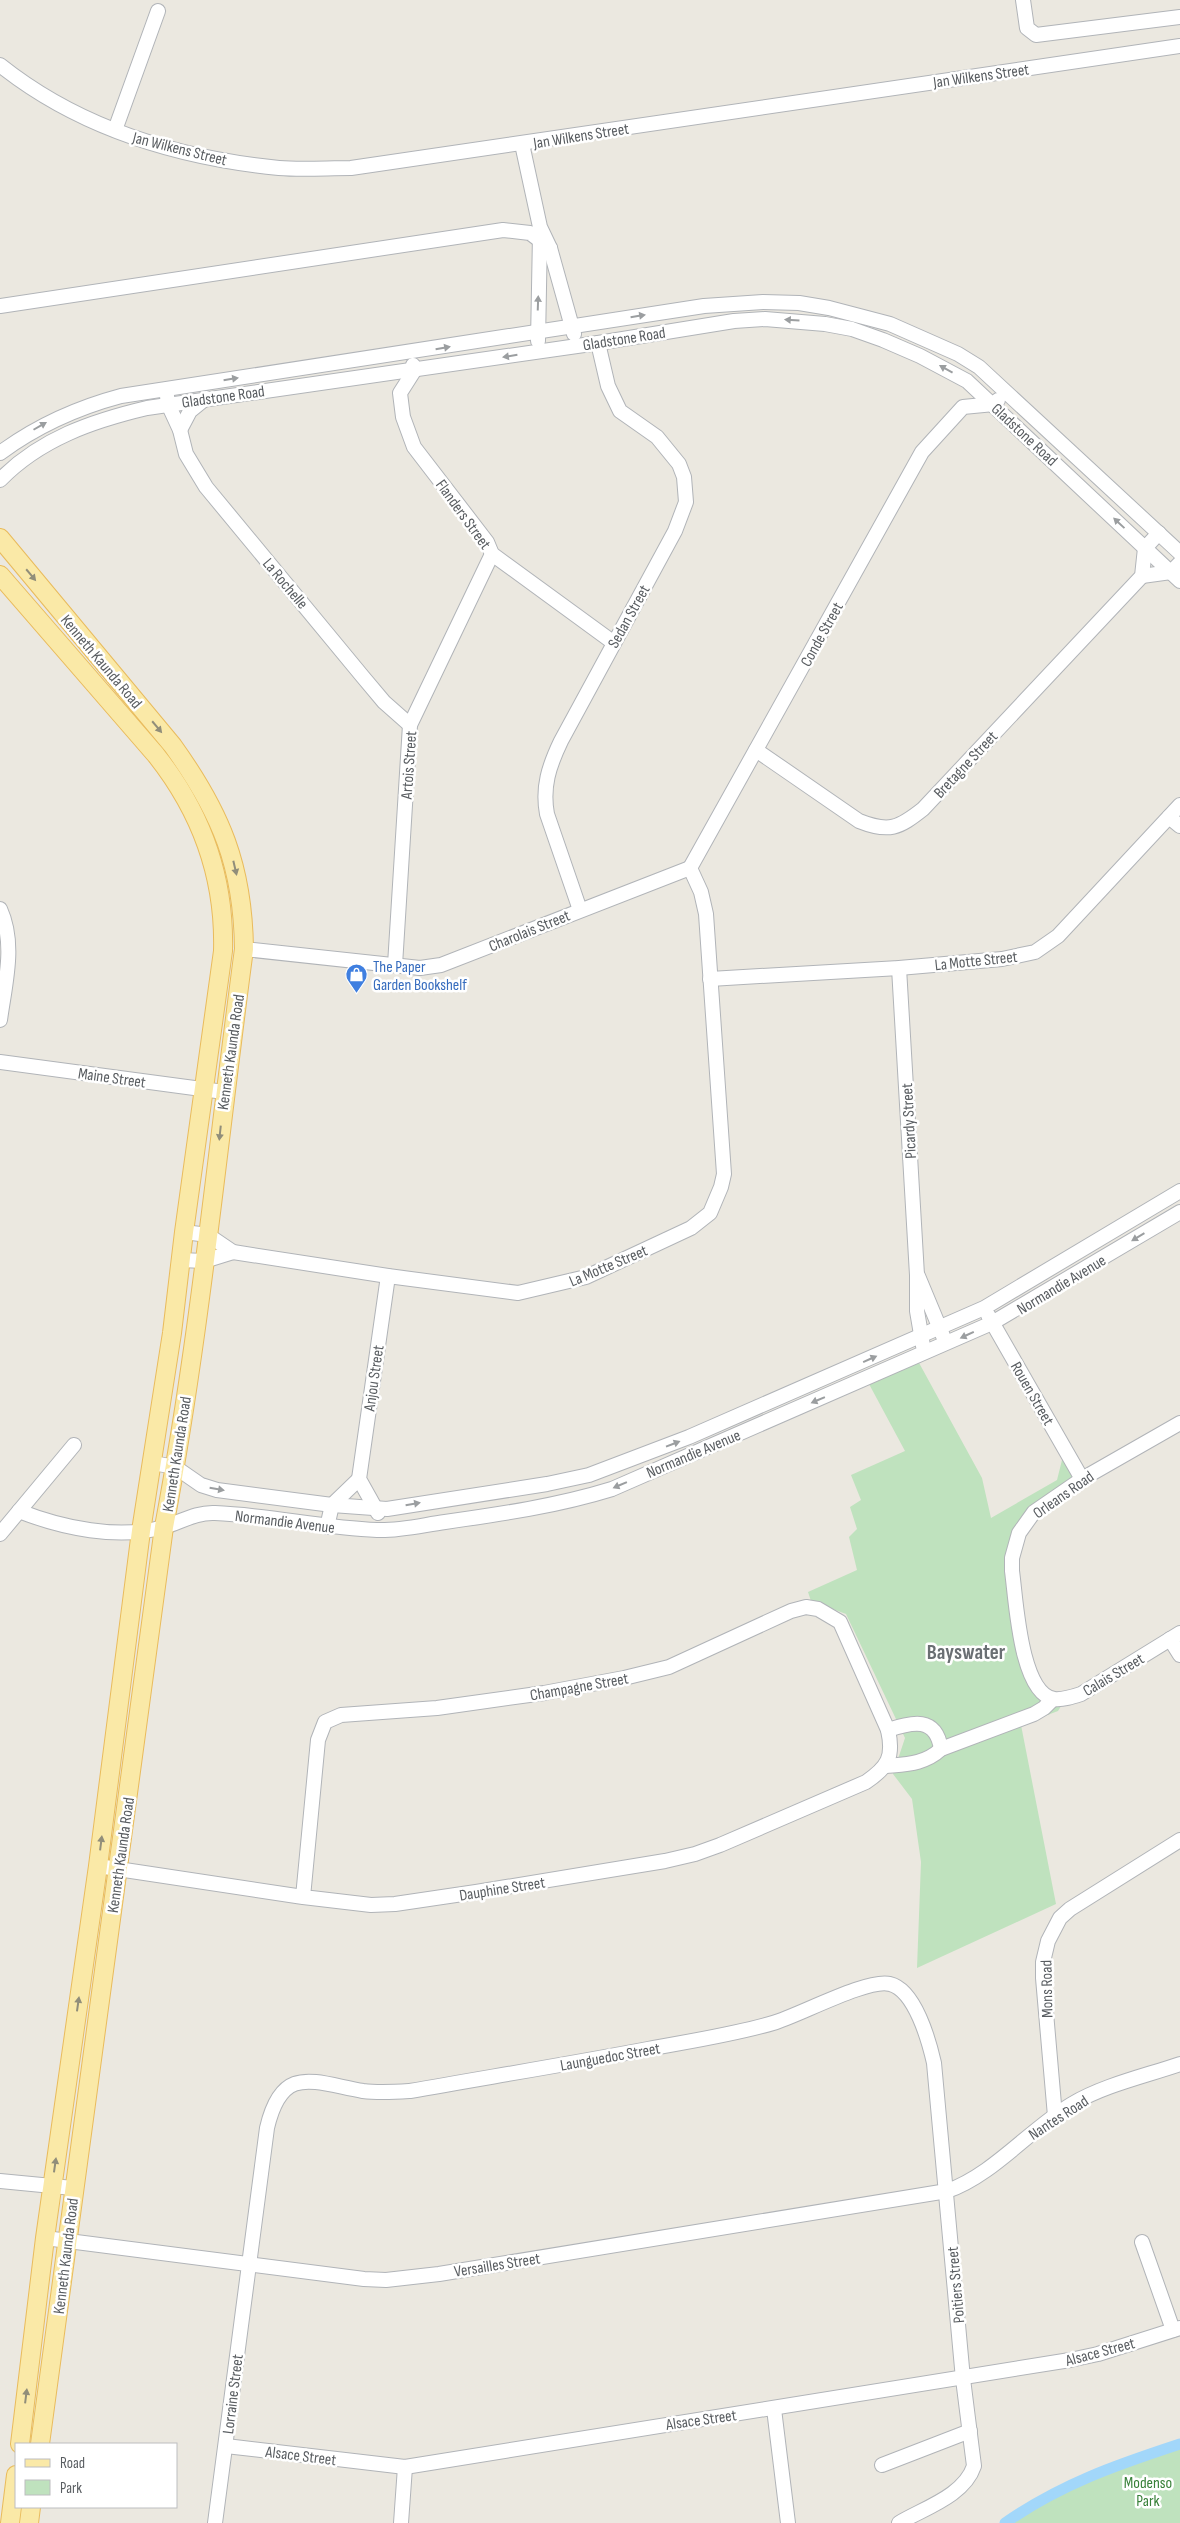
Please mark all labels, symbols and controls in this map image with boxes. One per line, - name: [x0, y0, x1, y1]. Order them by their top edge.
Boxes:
- street label: Jan Wilkens Street: [931, 60, 1030, 93]
- street label: Jan Wilkens Street: [531, 120, 630, 154]
- street label: Jan Wilkens Street: [130, 128, 229, 170]
- one-way arrow: [534, 295, 542, 311]
- one-way arrow: [631, 312, 647, 320]
- one-way arrow: [784, 316, 800, 324]
- street label: Gladstone Road: [582, 324, 667, 355]
- one-way arrow: [436, 343, 452, 351]
- one-way arrow: [502, 352, 518, 360]
- one-way arrow: [939, 365, 952, 374]
- one-way arrow: [223, 375, 239, 383]
- street label: Gladstone Road: [181, 382, 266, 413]
- street label: Gladstone Road: [987, 400, 1061, 471]
- one-way arrow: [34, 422, 47, 431]
- street label: Flanders Street: [431, 476, 495, 554]
- one-way arrow: [1113, 517, 1125, 529]
- street label: La Rochelle: [258, 555, 312, 613]
- one-way arrow: [26, 568, 37, 581]
- street label: Sedan Street: [604, 582, 654, 652]
- street label: Conde Street: [797, 599, 848, 670]
- street label: Kenneth Kaunda Road: [56, 611, 146, 713]
- one-way arrow: [151, 721, 163, 733]
- street label: Bretagne Street: [930, 727, 1002, 803]
- street label: Artois Street: [398, 730, 421, 801]
- one-way arrow: [231, 861, 239, 876]
- street label: Charolais Street: [486, 906, 573, 956]
- street label: La Motte Street: [934, 948, 1019, 975]
- place label: The Paper Garden Bookshelf: [373, 958, 467, 995]
- shop icon: The Paper Garden Bookshelf: [345, 963, 369, 994]
- street label: Kenneth Kaunda Road: [214, 993, 249, 1111]
- street label: Maine Street: [77, 1064, 147, 1093]
- street label: Picardy Street: [898, 1083, 921, 1159]
- one-way arrow: [216, 1125, 224, 1141]
- one-way arrow: [1132, 1233, 1145, 1242]
- street label: La Motte Street: [567, 1241, 651, 1291]
- street label: Normandie Avenue: [1014, 1251, 1110, 1319]
- one-way arrow: [960, 1332, 974, 1340]
- street label: Anjou Street: [360, 1344, 389, 1413]
- one-way arrow: [863, 1354, 877, 1362]
- street label: Rouen Street: [1006, 1359, 1058, 1429]
- street label: Kenneth Kaunda Road: [159, 1395, 196, 1513]
- one-way arrow: [811, 1396, 825, 1404]
- street label: Normandie Avenue: [644, 1426, 744, 1483]
- one-way arrow: [665, 1440, 680, 1447]
- street label: Orleans Road: [1030, 1467, 1098, 1523]
- one-way arrow: [613, 1481, 627, 1489]
- one-way arrow: [210, 1486, 226, 1494]
- one-way arrow: [406, 1500, 422, 1508]
- street label: Normandie Avenue: [234, 1507, 336, 1538]
- district label: Bayswater: [927, 1640, 1006, 1665]
- street label: Calais Street: [1080, 1650, 1148, 1701]
- street label: Champagne Street: [528, 1669, 630, 1705]
- street label: Kenneth Kaunda Road: [104, 1796, 139, 1914]
- one-way arrow: [97, 1835, 105, 1851]
- street label: Dauphine Street: [458, 1873, 547, 1906]
- street label: Mons Road: [1037, 1960, 1058, 2018]
- one-way arrow: [74, 1996, 82, 2012]
- street label: Launguedoc Street: [559, 2039, 662, 2076]
- street label: Nantes Road: [1025, 2092, 1092, 2145]
- one-way arrow: [51, 2157, 59, 2173]
- street label: Kenneth Kaunda Road: [50, 2197, 83, 2315]
- street label: Poitiers Street: [944, 2246, 969, 2324]
- street label: Versailles Street: [453, 2249, 542, 2282]
- street label: Alsace Street: [1063, 2334, 1137, 2371]
- street label: Lorraine Street: [219, 2353, 248, 2435]
- one-way arrow: [22, 2388, 30, 2404]
- street label: Alsace Street: [664, 2406, 738, 2435]
- legend: [15, 2443, 178, 2508]
- street label: Alsace Street: [263, 2443, 337, 2470]
- text: Road: [60, 2454, 85, 2473]
- park label: Modenso Park: [1124, 2474, 1172, 2511]
- text: Park: [60, 2479, 82, 2498]

